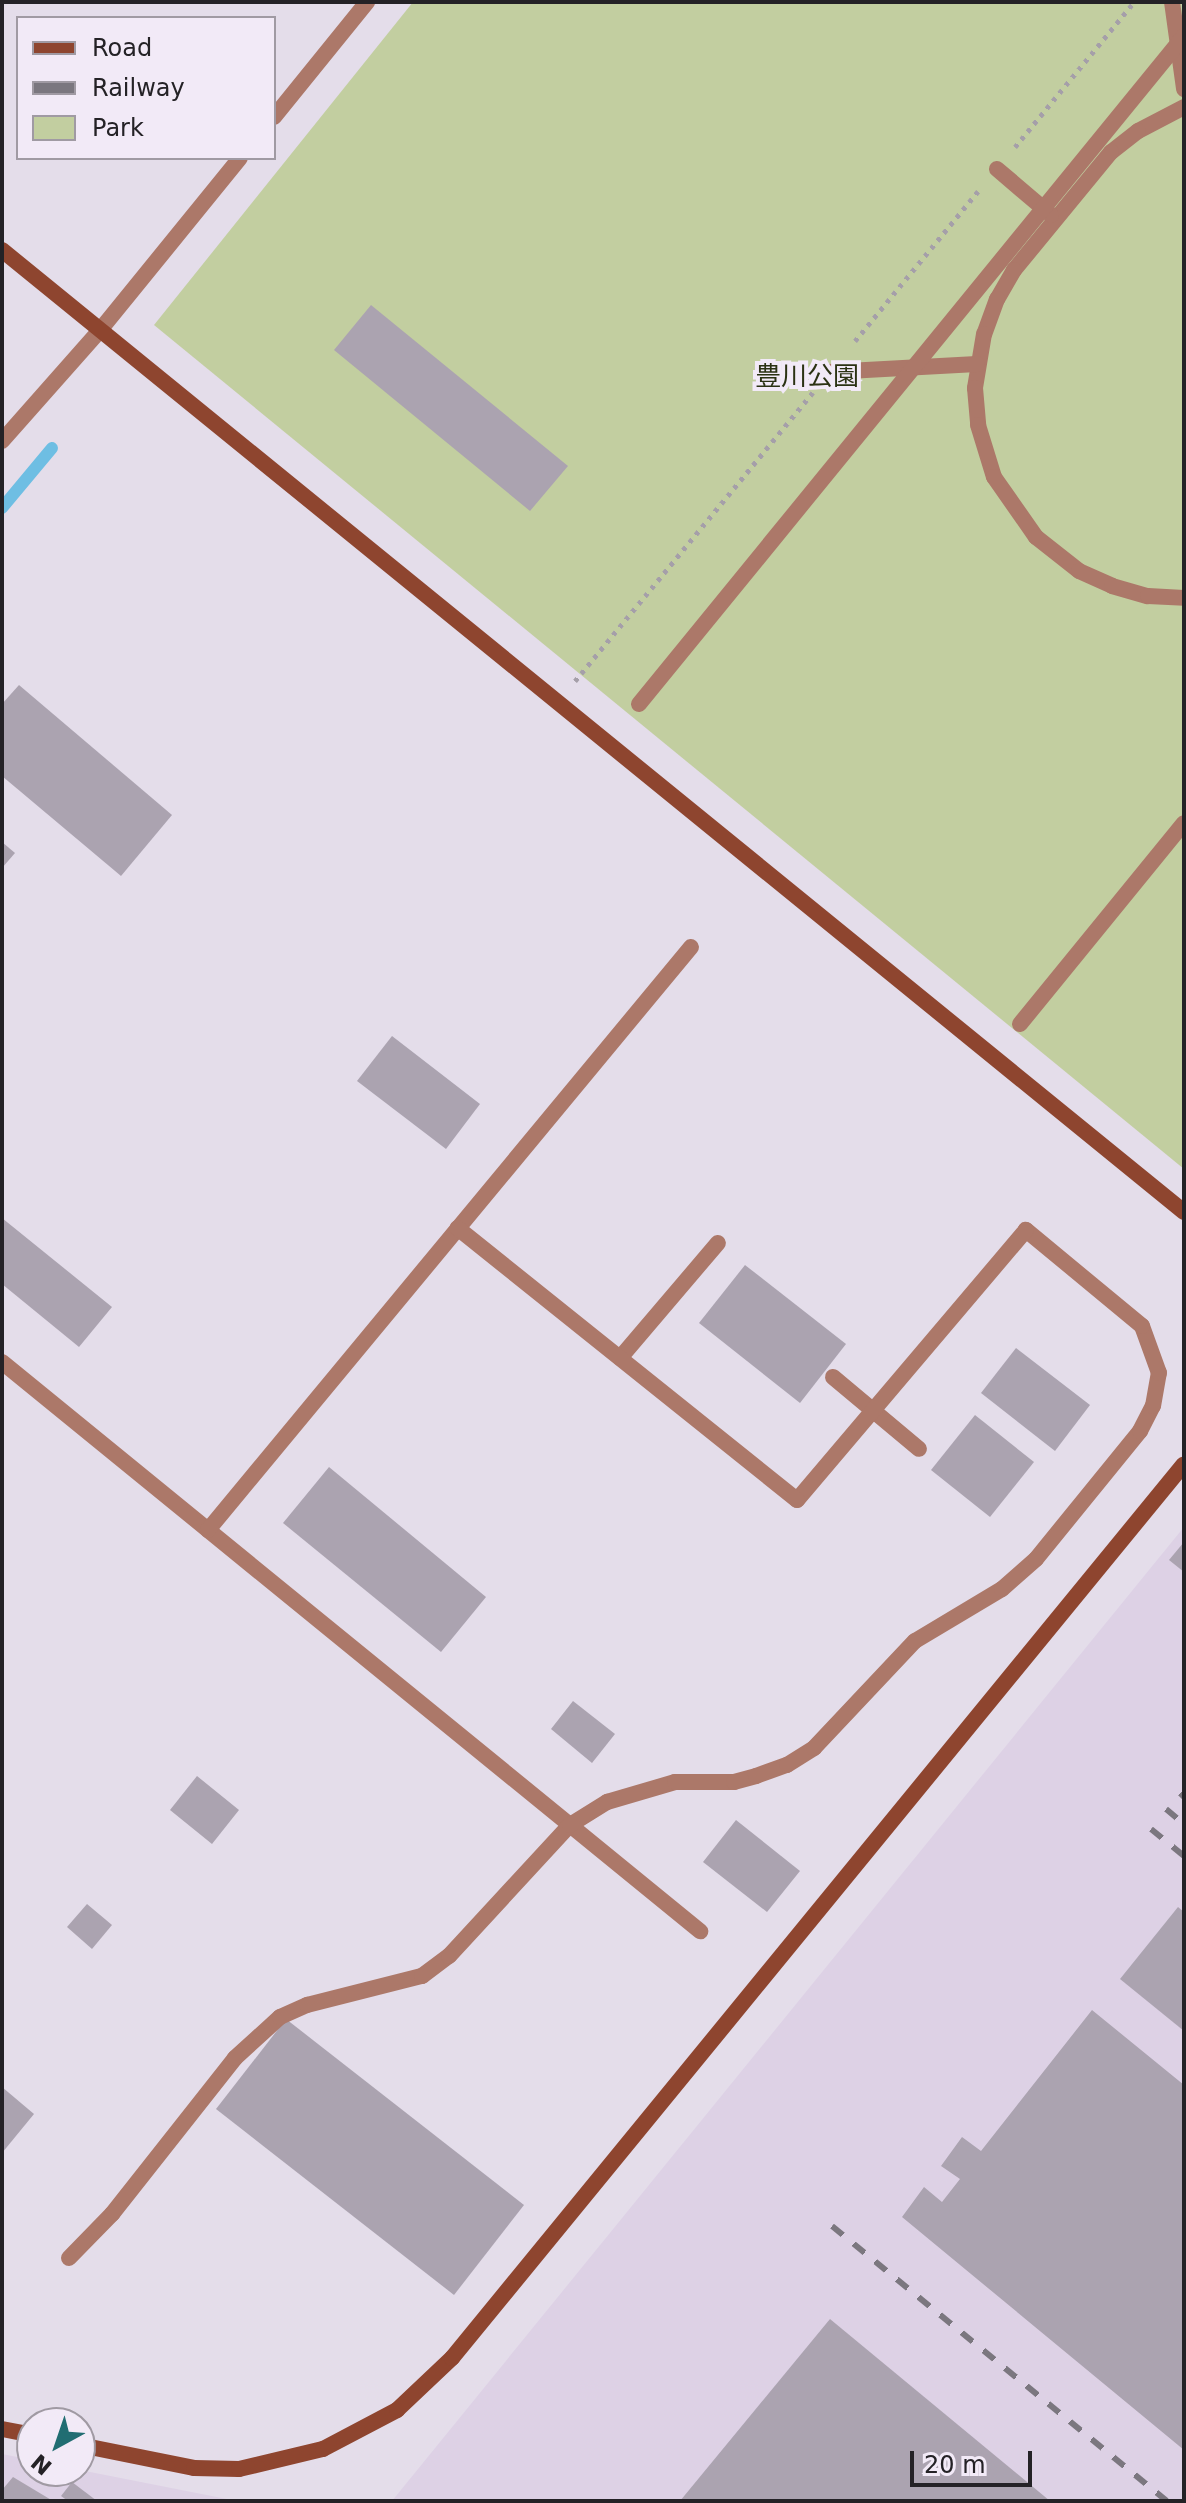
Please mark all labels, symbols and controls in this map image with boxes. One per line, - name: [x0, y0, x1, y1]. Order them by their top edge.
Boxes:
- legend: [16, 16, 276, 160]
- text: Road: [92, 34, 152, 62]
- text: Railway: [92, 74, 185, 102]
- text: Park: [92, 114, 144, 142]
- park label: 豊川公園: [755, 361, 859, 393]
- north arrow: [16, 2407, 96, 2487]
- scale bar: [914, 2435, 1036, 2485]
- text: N: [26, 2449, 57, 2480]
- text: 20 m: [924, 2451, 986, 2479]

